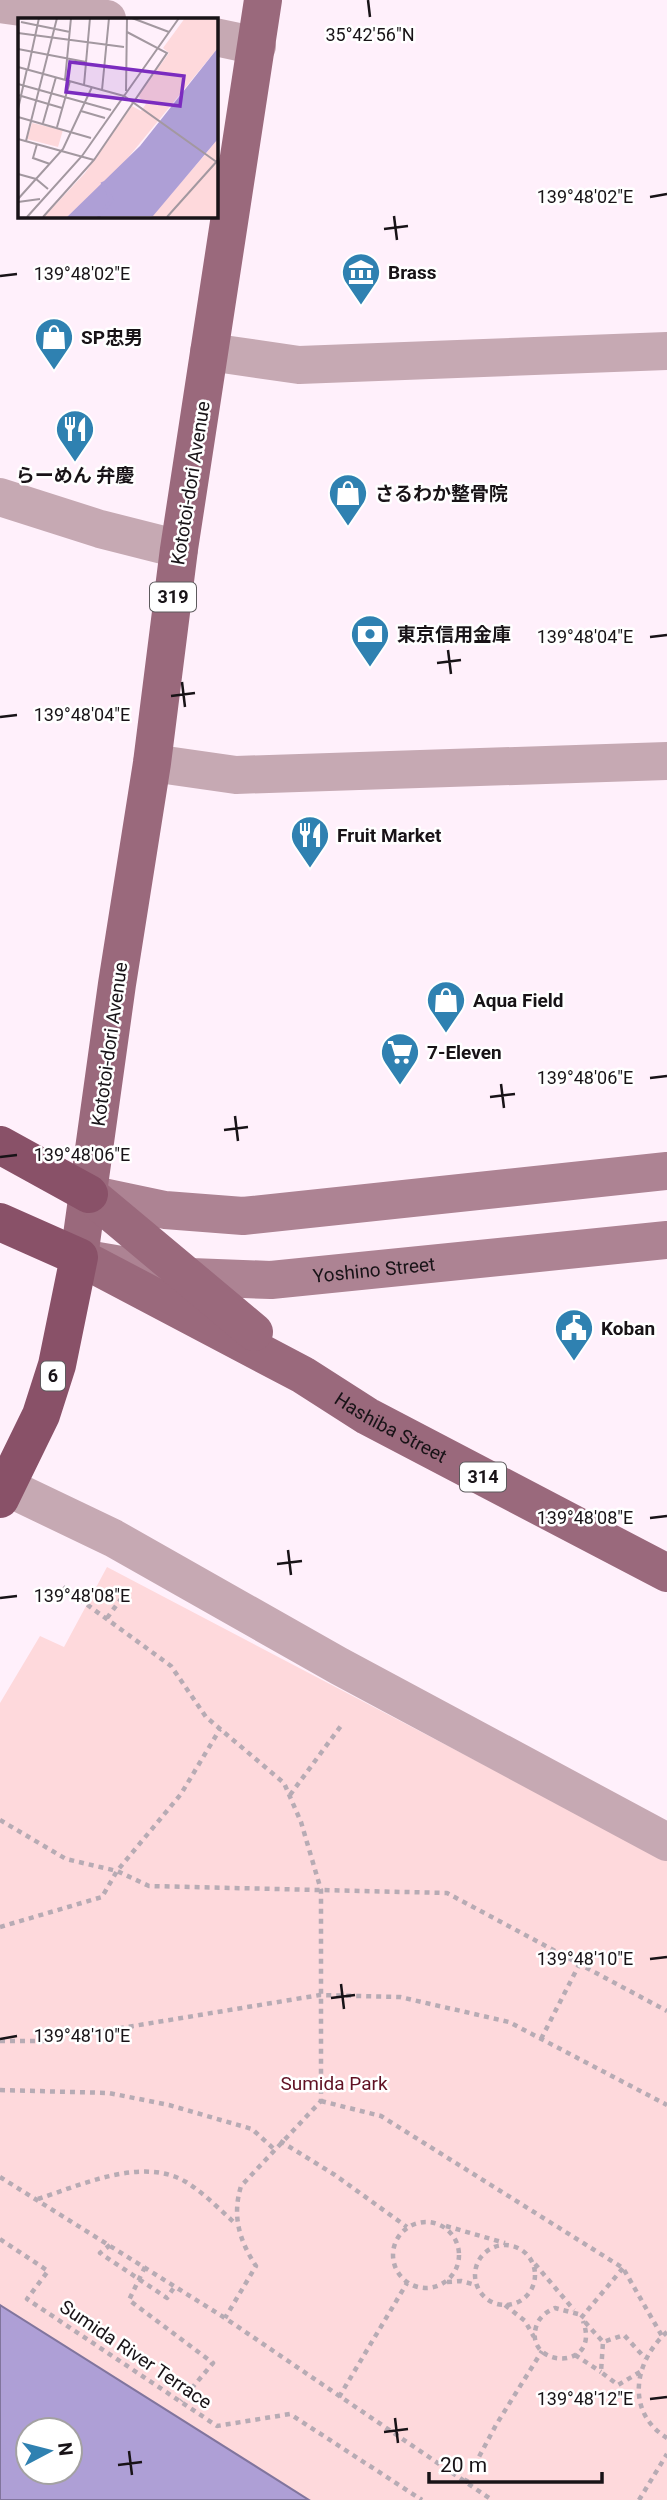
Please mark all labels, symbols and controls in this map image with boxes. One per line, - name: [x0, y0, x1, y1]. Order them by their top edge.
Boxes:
- inset map: [18, 18, 217, 217]
- text: 35°42'56"N: [325, 24, 415, 45]
- text: 139°48'02"E: [537, 186, 633, 207]
- museum icon: Brass: [340, 251, 382, 306]
- place label: Brass: [388, 261, 437, 284]
- text: 139°48'02"E: [34, 263, 130, 284]
- shop icon: SP忠男: [33, 316, 75, 371]
- place label: SP忠男: [81, 326, 143, 349]
- street label: Kototoi-dori Avenue: [166, 400, 215, 567]
- restaurant icon: らーめん 弁慶: [54, 408, 96, 463]
- place label: らーめん 弁慶: [16, 464, 134, 487]
- shop icon: さるわか整骨院: [327, 472, 369, 527]
- place label: さるわか整骨院: [375, 482, 508, 505]
- road number: 319: [150, 582, 196, 612]
- bank icon: 東京信用金庫: [349, 613, 391, 668]
- place label: 東京信用金庫: [397, 623, 511, 646]
- text: 139°48'04"E: [537, 626, 633, 647]
- text: 139°48'04"E: [34, 704, 130, 725]
- restaurant icon: Fruit Market: [289, 814, 331, 869]
- place label: Fruit Market: [337, 824, 442, 847]
- street label: Kototoi-dori Avenue: [87, 960, 132, 1128]
- shop icon: Aqua Field: [425, 979, 467, 1034]
- place label: Aqua Field: [473, 989, 563, 1012]
- supermarket icon: 7-Eleven: [379, 1031, 421, 1086]
- place label: 7-Eleven: [427, 1041, 502, 1064]
- text: 139°48'06"E: [537, 1067, 633, 1088]
- text: 139°48'06"E: [34, 1144, 130, 1165]
- street label: Yoshino Street: [312, 1252, 436, 1288]
- public building icon: Koban: [553, 1307, 595, 1362]
- place label: Koban: [601, 1317, 655, 1340]
- road number: 6: [41, 1362, 65, 1391]
- street label: Hashiba Street: [330, 1387, 451, 1468]
- road number: 314: [460, 1462, 506, 1492]
- text: 139°48'08"E: [537, 1507, 633, 1528]
- text: 139°48'08"E: [34, 1585, 130, 1606]
- text: 139°48'10"E: [537, 1948, 633, 1969]
- text: 139°48'10"E: [34, 2025, 130, 2046]
- park label: Sumida Park: [280, 2072, 388, 2095]
- street label: Sumida River Terrace: [55, 2295, 216, 2414]
- text: 139°48'12"E: [537, 2388, 633, 2409]
- north arrow: [14, 2416, 84, 2486]
- scale bar: [429, 2440, 602, 2484]
- text: N: [53, 2441, 78, 2457]
- text: 20 m: [440, 2453, 487, 2477]

